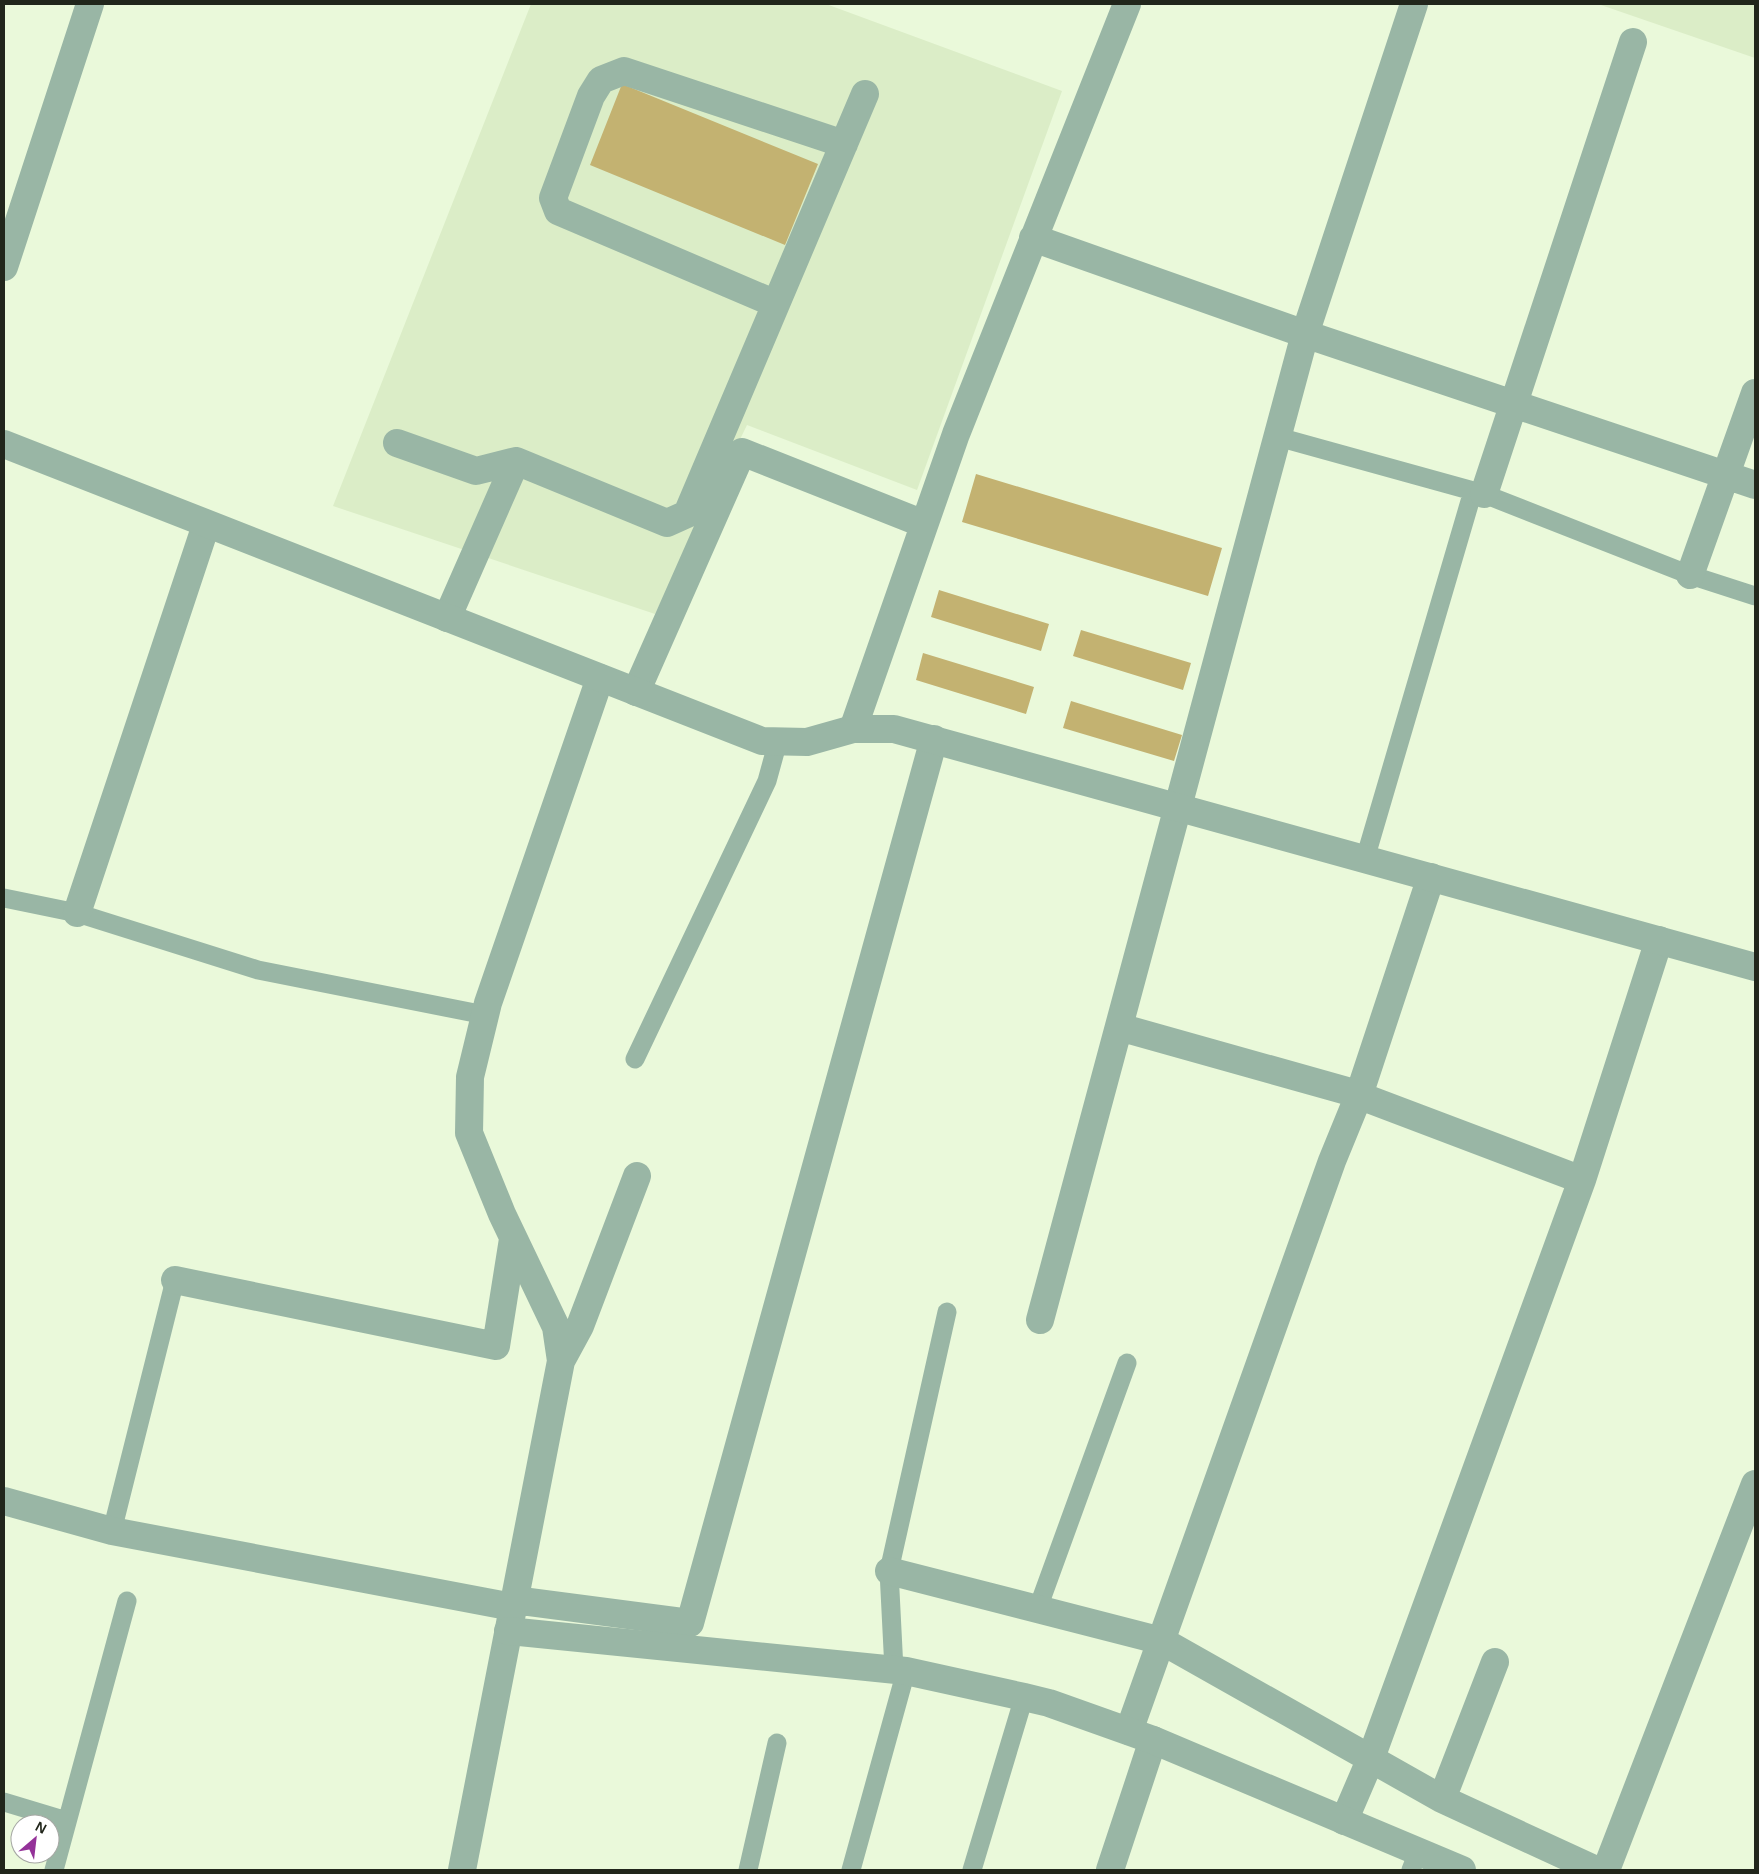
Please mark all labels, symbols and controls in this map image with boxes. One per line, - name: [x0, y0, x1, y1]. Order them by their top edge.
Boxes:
- north arrow: [10, 1814, 60, 1864]
- text: N: [33, 1818, 49, 1837]

